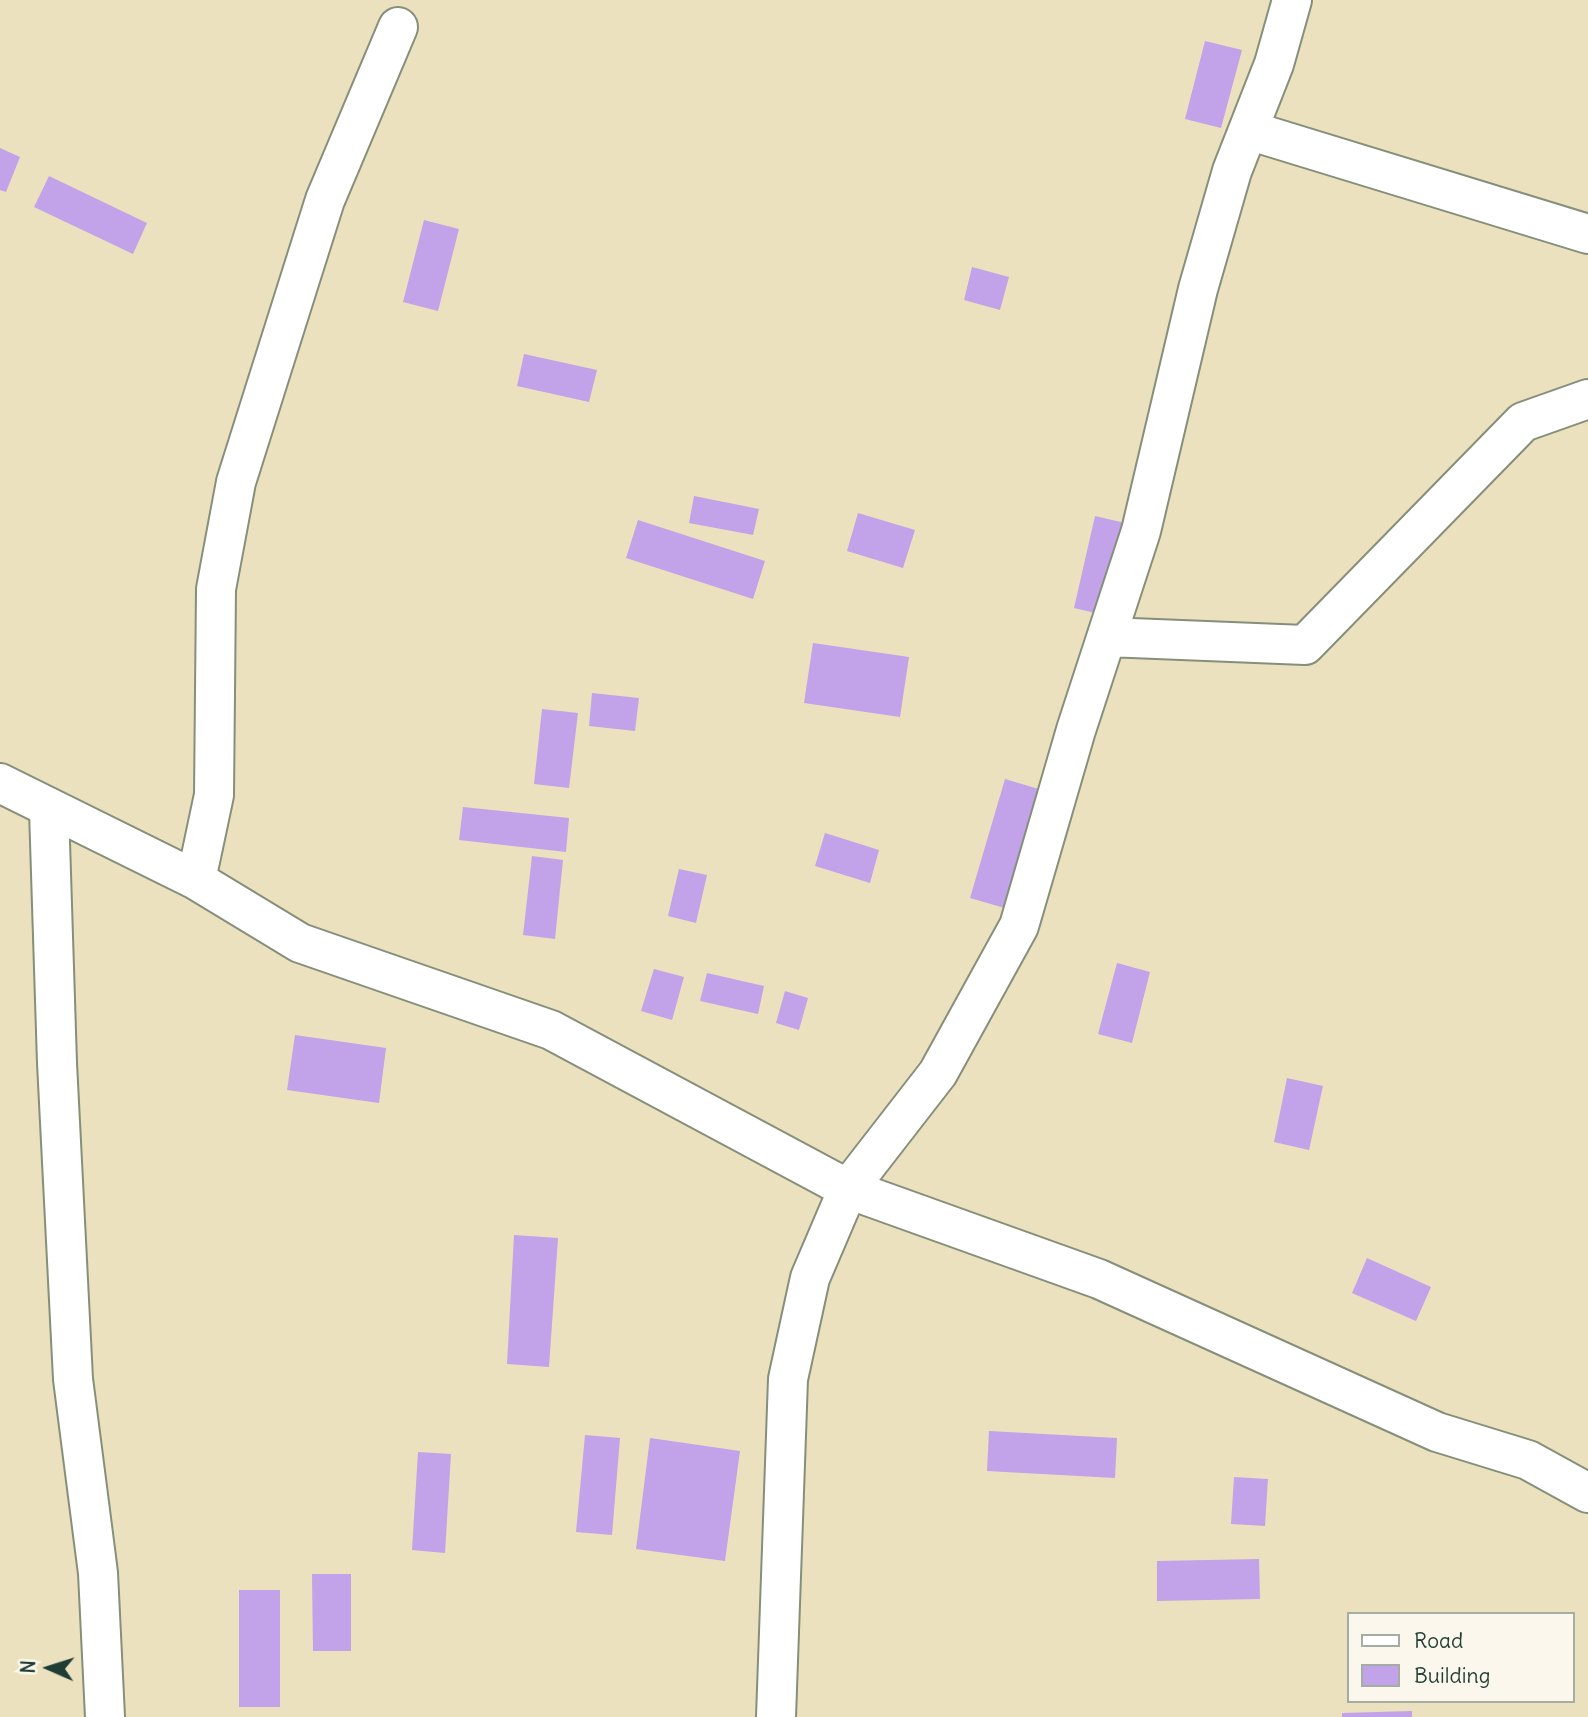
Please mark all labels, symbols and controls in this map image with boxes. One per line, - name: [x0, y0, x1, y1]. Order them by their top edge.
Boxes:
- legend: [1346, 1612, 1574, 1703]
- text: Road: [1414, 1627, 1463, 1654]
- north arrow: [14, 1633, 84, 1703]
- text: N: [16, 1660, 40, 1674]
- text: Building: [1414, 1662, 1490, 1689]

